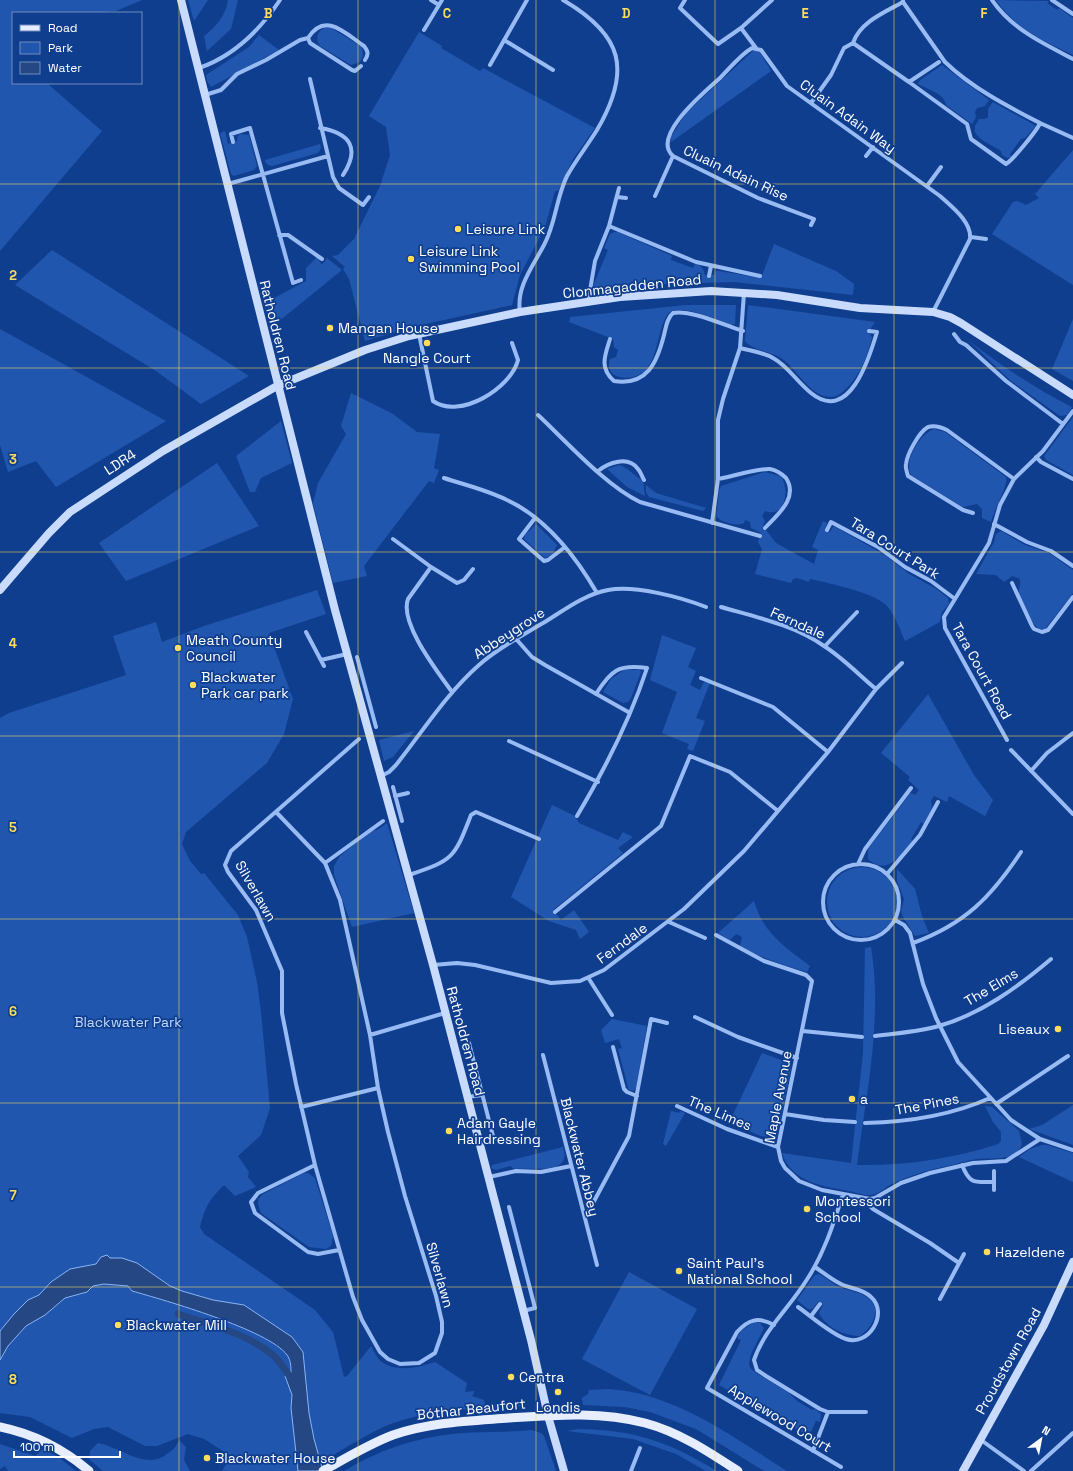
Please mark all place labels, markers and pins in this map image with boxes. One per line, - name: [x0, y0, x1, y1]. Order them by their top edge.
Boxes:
- place label: Leisure Link: [466, 220, 546, 238]
- marker: Leisure Link: [453, 224, 463, 234]
- place label: Leisure Link Swimming Pool: [419, 242, 520, 276]
- marker: Leisure Link Swimming Pool: [406, 254, 416, 264]
- place label: Mangan House: [338, 319, 438, 337]
- marker: Mangan House: [325, 323, 335, 333]
- marker: Nangle Court: [422, 338, 432, 348]
- place label: Nangle Court: [383, 349, 471, 367]
- place label: Meath County Council: [186, 631, 282, 665]
- marker: Meath County Council: [173, 643, 183, 653]
- place label: Blackwater Park car park: [201, 668, 289, 702]
- marker: Blackwater Park car park: [188, 680, 198, 690]
- place label: Liseaux: [999, 1020, 1050, 1038]
- marker: Liseaux: [1053, 1024, 1063, 1034]
- place label: a: [860, 1090, 868, 1108]
- marker: a: [847, 1094, 857, 1104]
- place label: Adam Gayle Hairdressing: [457, 1114, 541, 1148]
- marker: Adam Gayle Hairdressing: [444, 1126, 454, 1136]
- place label: Montessori School: [815, 1192, 891, 1226]
- marker: Montessori School: [802, 1204, 812, 1214]
- place label: Hazeldene: [995, 1243, 1065, 1261]
- marker: Hazeldene: [982, 1247, 992, 1257]
- place label: Saint Paul's National School: [687, 1254, 792, 1288]
- marker: Saint Paul's National School: [674, 1266, 684, 1276]
- place label: Blackwater Mill: [126, 1316, 227, 1334]
- marker: Blackwater Mill: [113, 1320, 123, 1330]
- place label: Centra: [519, 1368, 564, 1386]
- marker: Centra: [506, 1372, 516, 1382]
- marker: Londis: [553, 1387, 563, 1397]
- place label: Londis: [536, 1398, 580, 1416]
- place label: Blackwater House: [215, 1449, 336, 1467]
- marker: Blackwater House: [202, 1453, 212, 1463]

